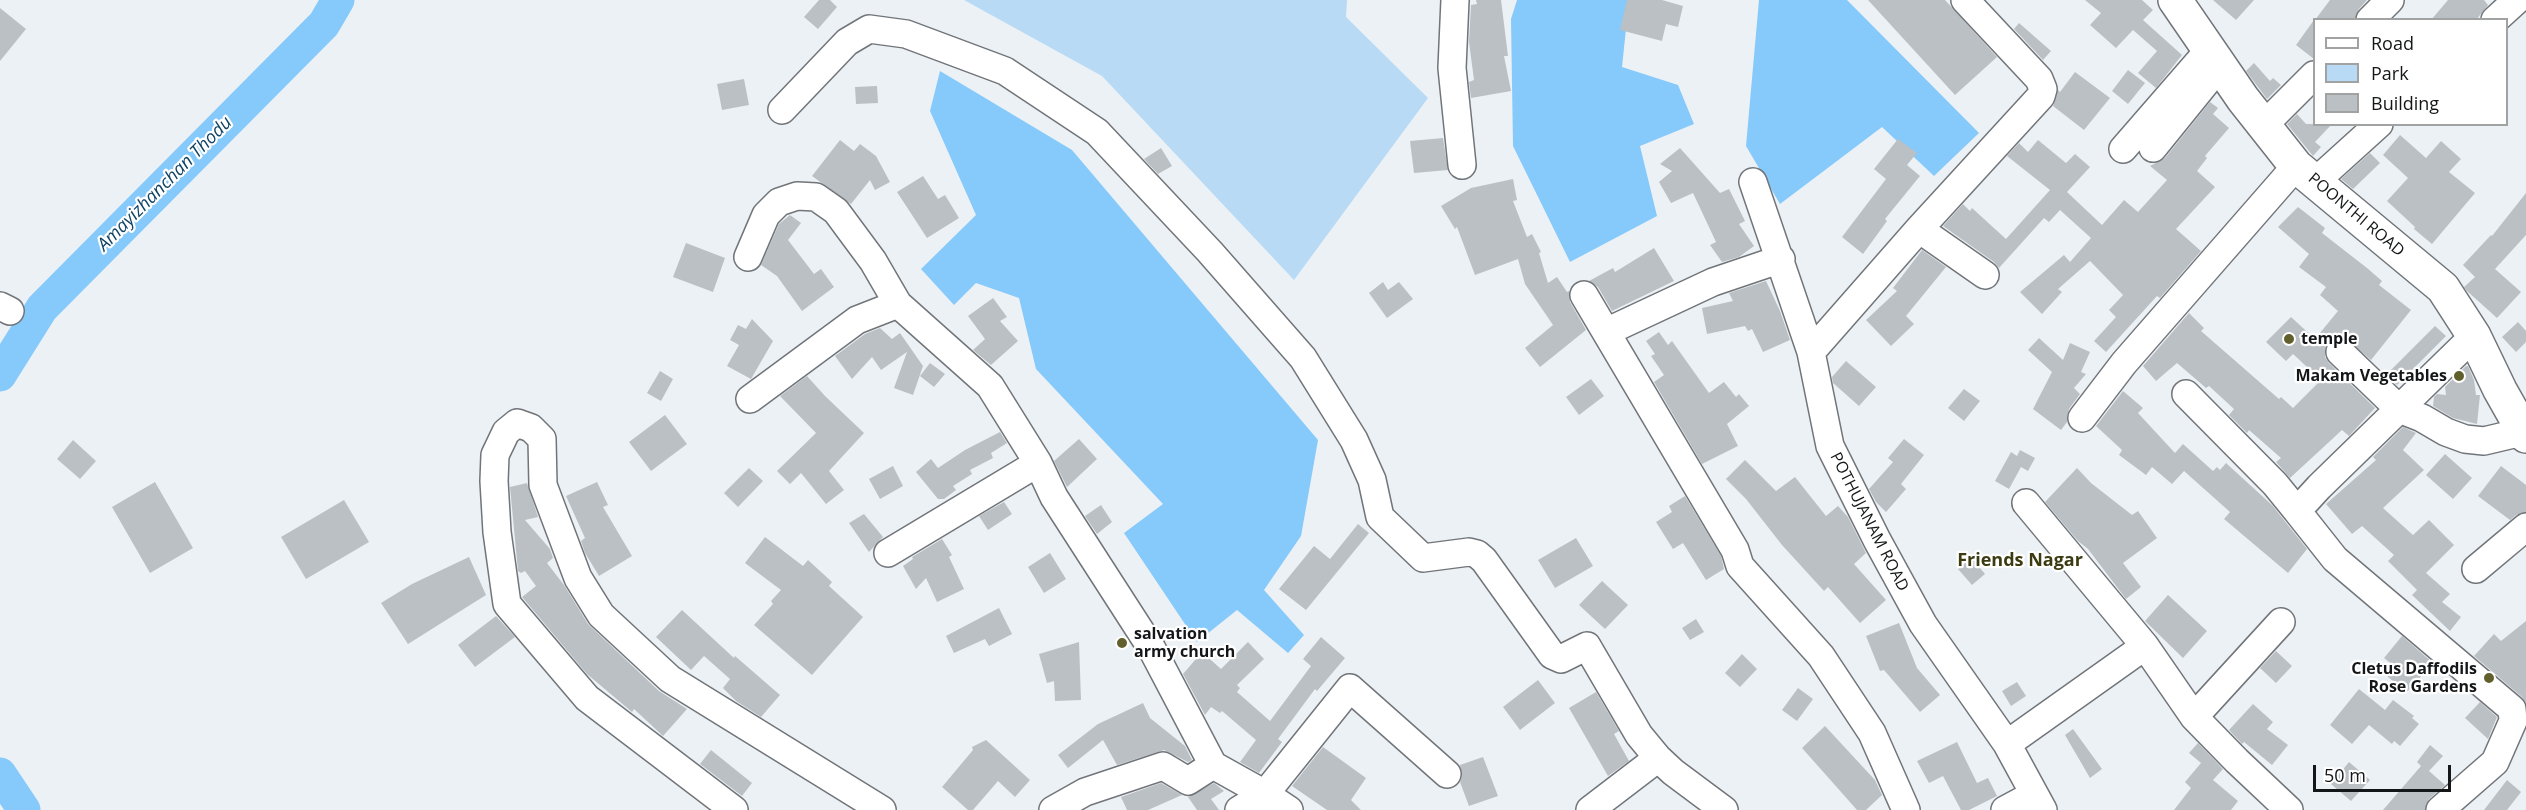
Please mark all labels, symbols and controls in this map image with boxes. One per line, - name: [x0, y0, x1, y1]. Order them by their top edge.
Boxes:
- legend: [2313, 18, 2508, 126]
- text: Road: [2371, 31, 2414, 55]
- text: Park: [2371, 61, 2409, 85]
- text: Building: [2371, 91, 2439, 115]
- water label: Amayizhanchan Thodu: [93, 112, 237, 256]
- street label: POONTHI ROAD: [2304, 169, 2408, 261]
- place label: temple: [2301, 329, 2358, 349]
- marker: temple: [2282, 332, 2296, 346]
- place label: Makam Vegetables: [2295, 366, 2447, 386]
- marker: Makam Vegetables: [2452, 369, 2466, 383]
- street label: POTHUJANAM ROAD: [1826, 449, 1912, 595]
- district label: Friends Nagar: [1957, 550, 2083, 572]
- place label: salvation army church: [1134, 624, 1235, 662]
- marker: salvation army church: [1115, 636, 1129, 650]
- place label: Cletus Daffodils Rose Gardens: [2351, 659, 2477, 697]
- marker: Cletus Daffodils Rose Gardens: [2482, 671, 2496, 685]
- scale bar: [2316, 753, 2454, 791]
- text: 50 m: [2324, 763, 2366, 787]

